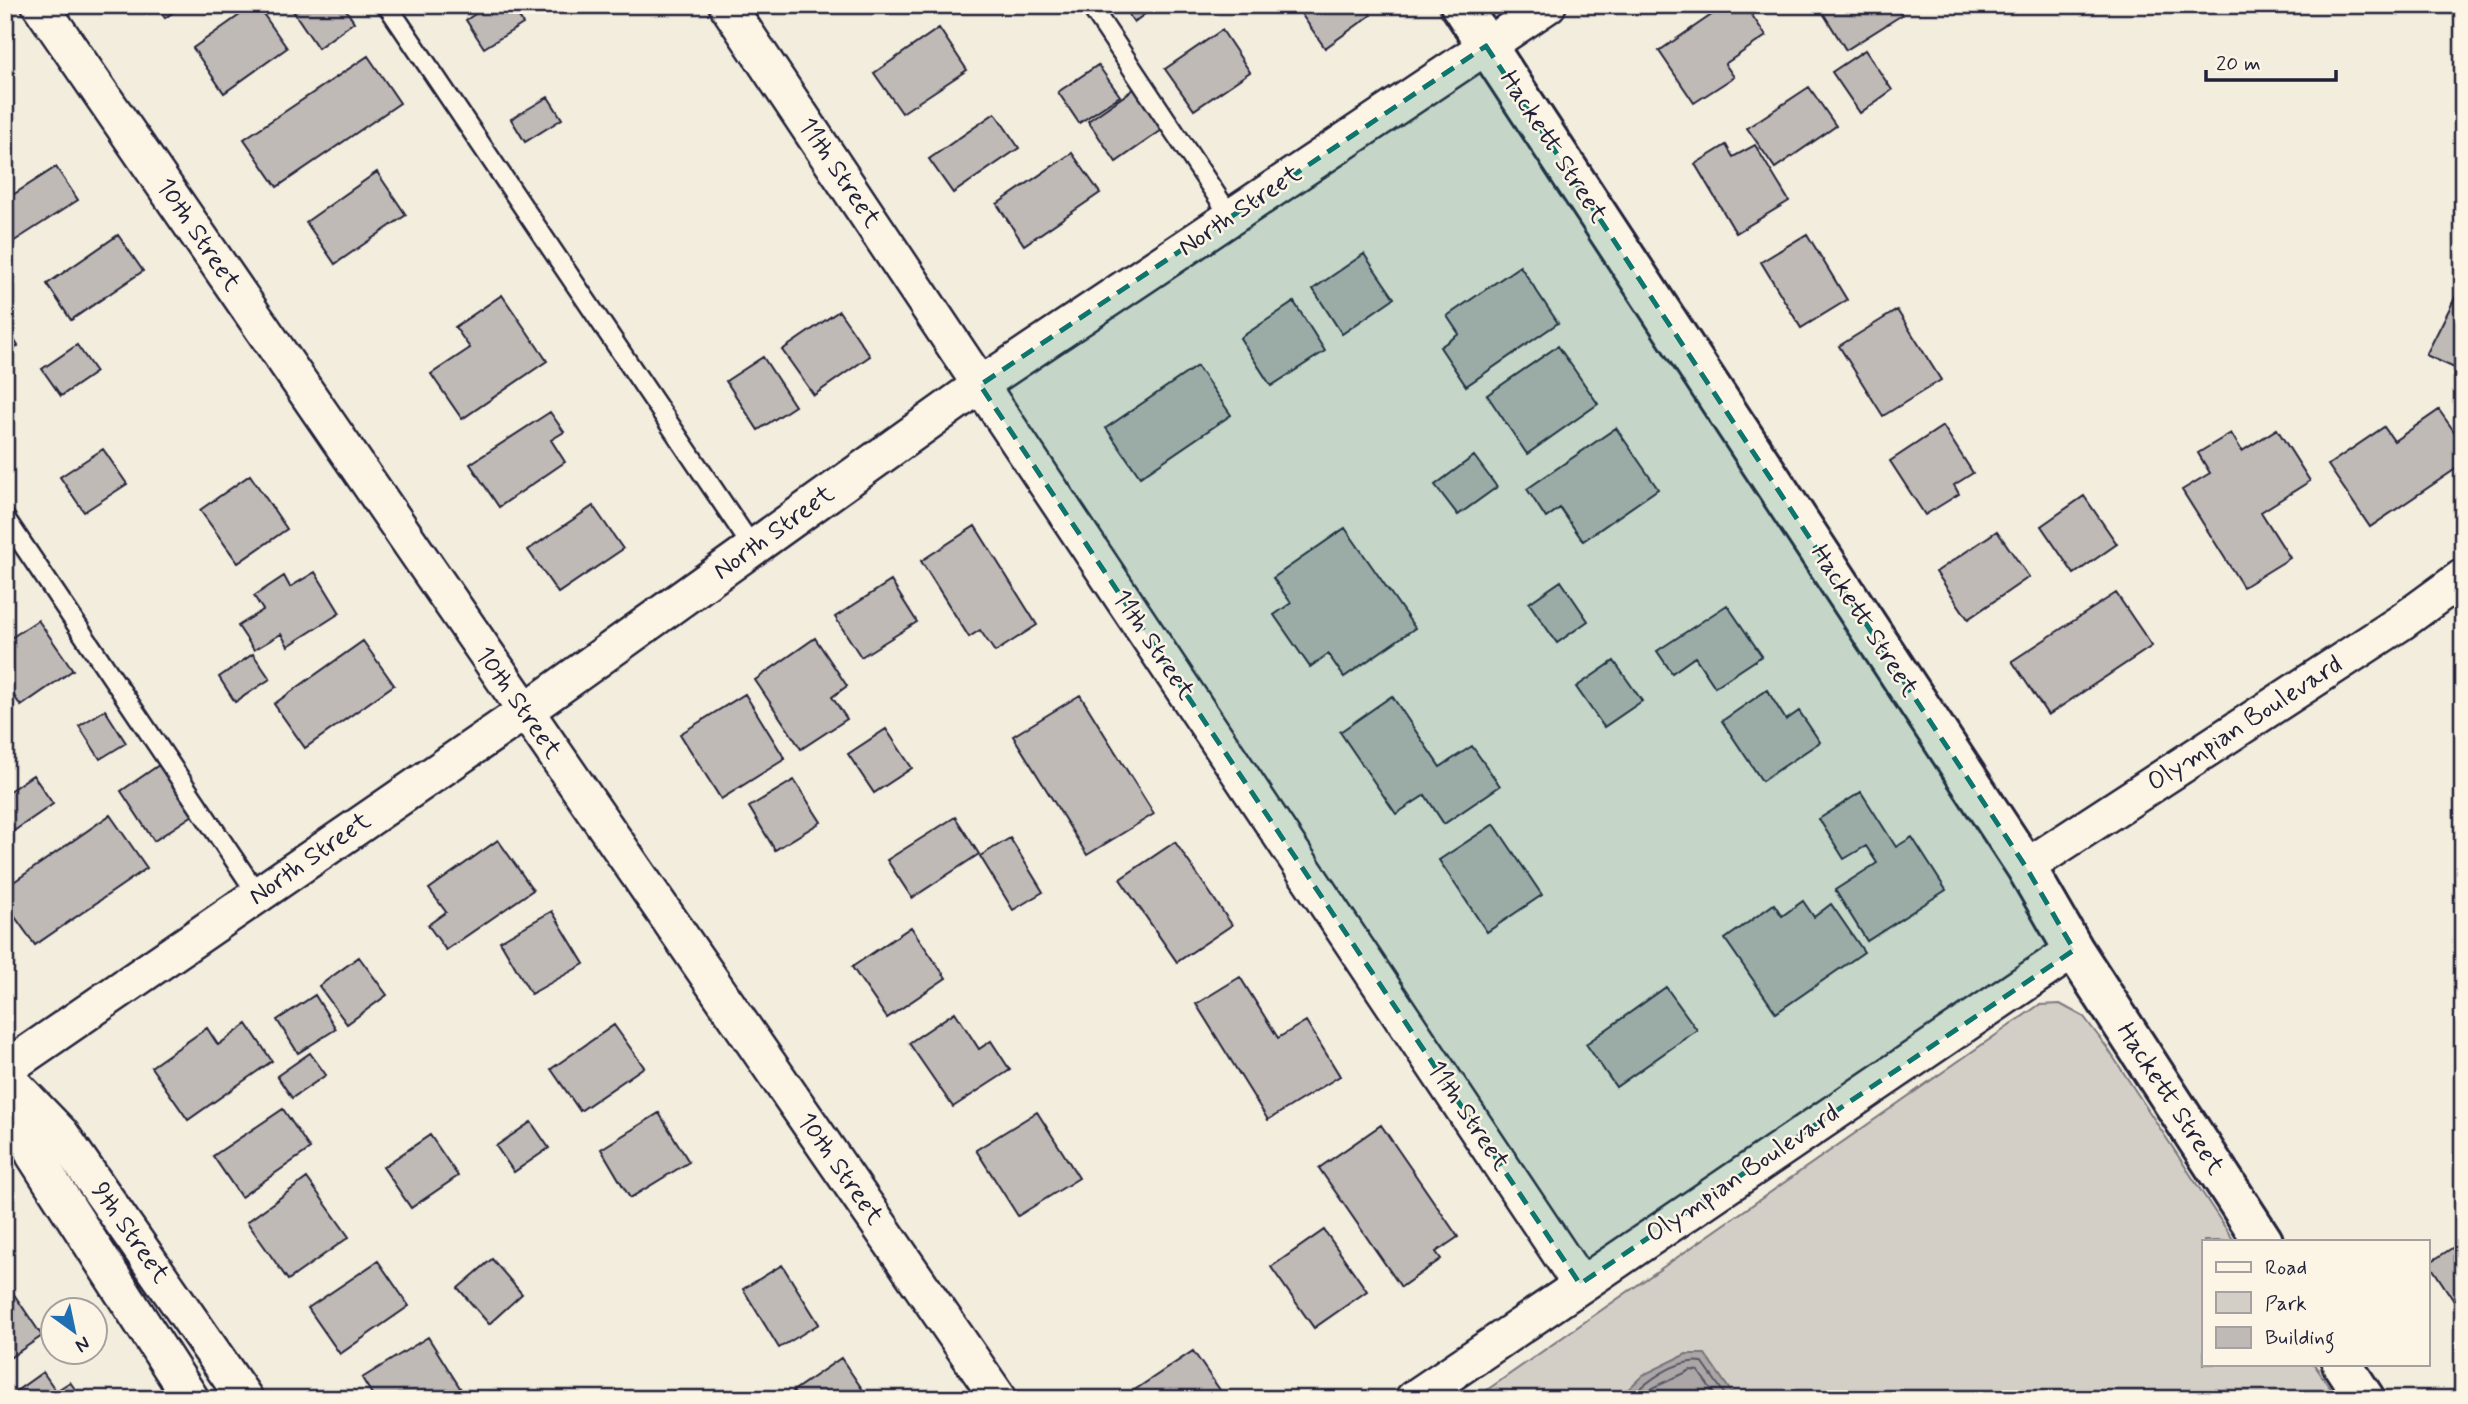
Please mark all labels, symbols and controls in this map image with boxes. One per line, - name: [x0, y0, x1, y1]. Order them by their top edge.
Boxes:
- scale bar: [2206, 38, 2335, 82]
- text: 20 m: [2216, 50, 2261, 78]
- street label: Hackett Street: [1491, 64, 1615, 230]
- street label: 11th Street: [790, 111, 888, 235]
- street label: North Street: [1172, 157, 1308, 265]
- street label: 10th Street: [148, 172, 248, 298]
- street label: North Street: [707, 478, 841, 588]
- street label: Hackett Street: [1802, 538, 1926, 704]
- street label: 11th Street: [1104, 583, 1202, 707]
- street label: 10th Street: [467, 640, 569, 766]
- street label: Olympian Boulevard: [2141, 648, 2349, 800]
- street label: North Street: [242, 804, 378, 914]
- street label: Hackett Street: [2108, 1016, 2232, 1182]
- street label: 11th Street: [1419, 1054, 1517, 1178]
- street label: Olympian Boulevard: [1640, 1097, 1846, 1251]
- street label: 10th Street: [789, 1106, 891, 1232]
- street label: 9th Street: [83, 1176, 177, 1290]
- legend: [2202, 1240, 2430, 1366]
- text: Road: [2265, 1254, 2307, 1282]
- text: Park: [2265, 1290, 2307, 1318]
- north arrow: [38, 1296, 108, 1366]
- text: Building: [2265, 1324, 2335, 1354]
- text: N: [70, 1330, 95, 1358]

